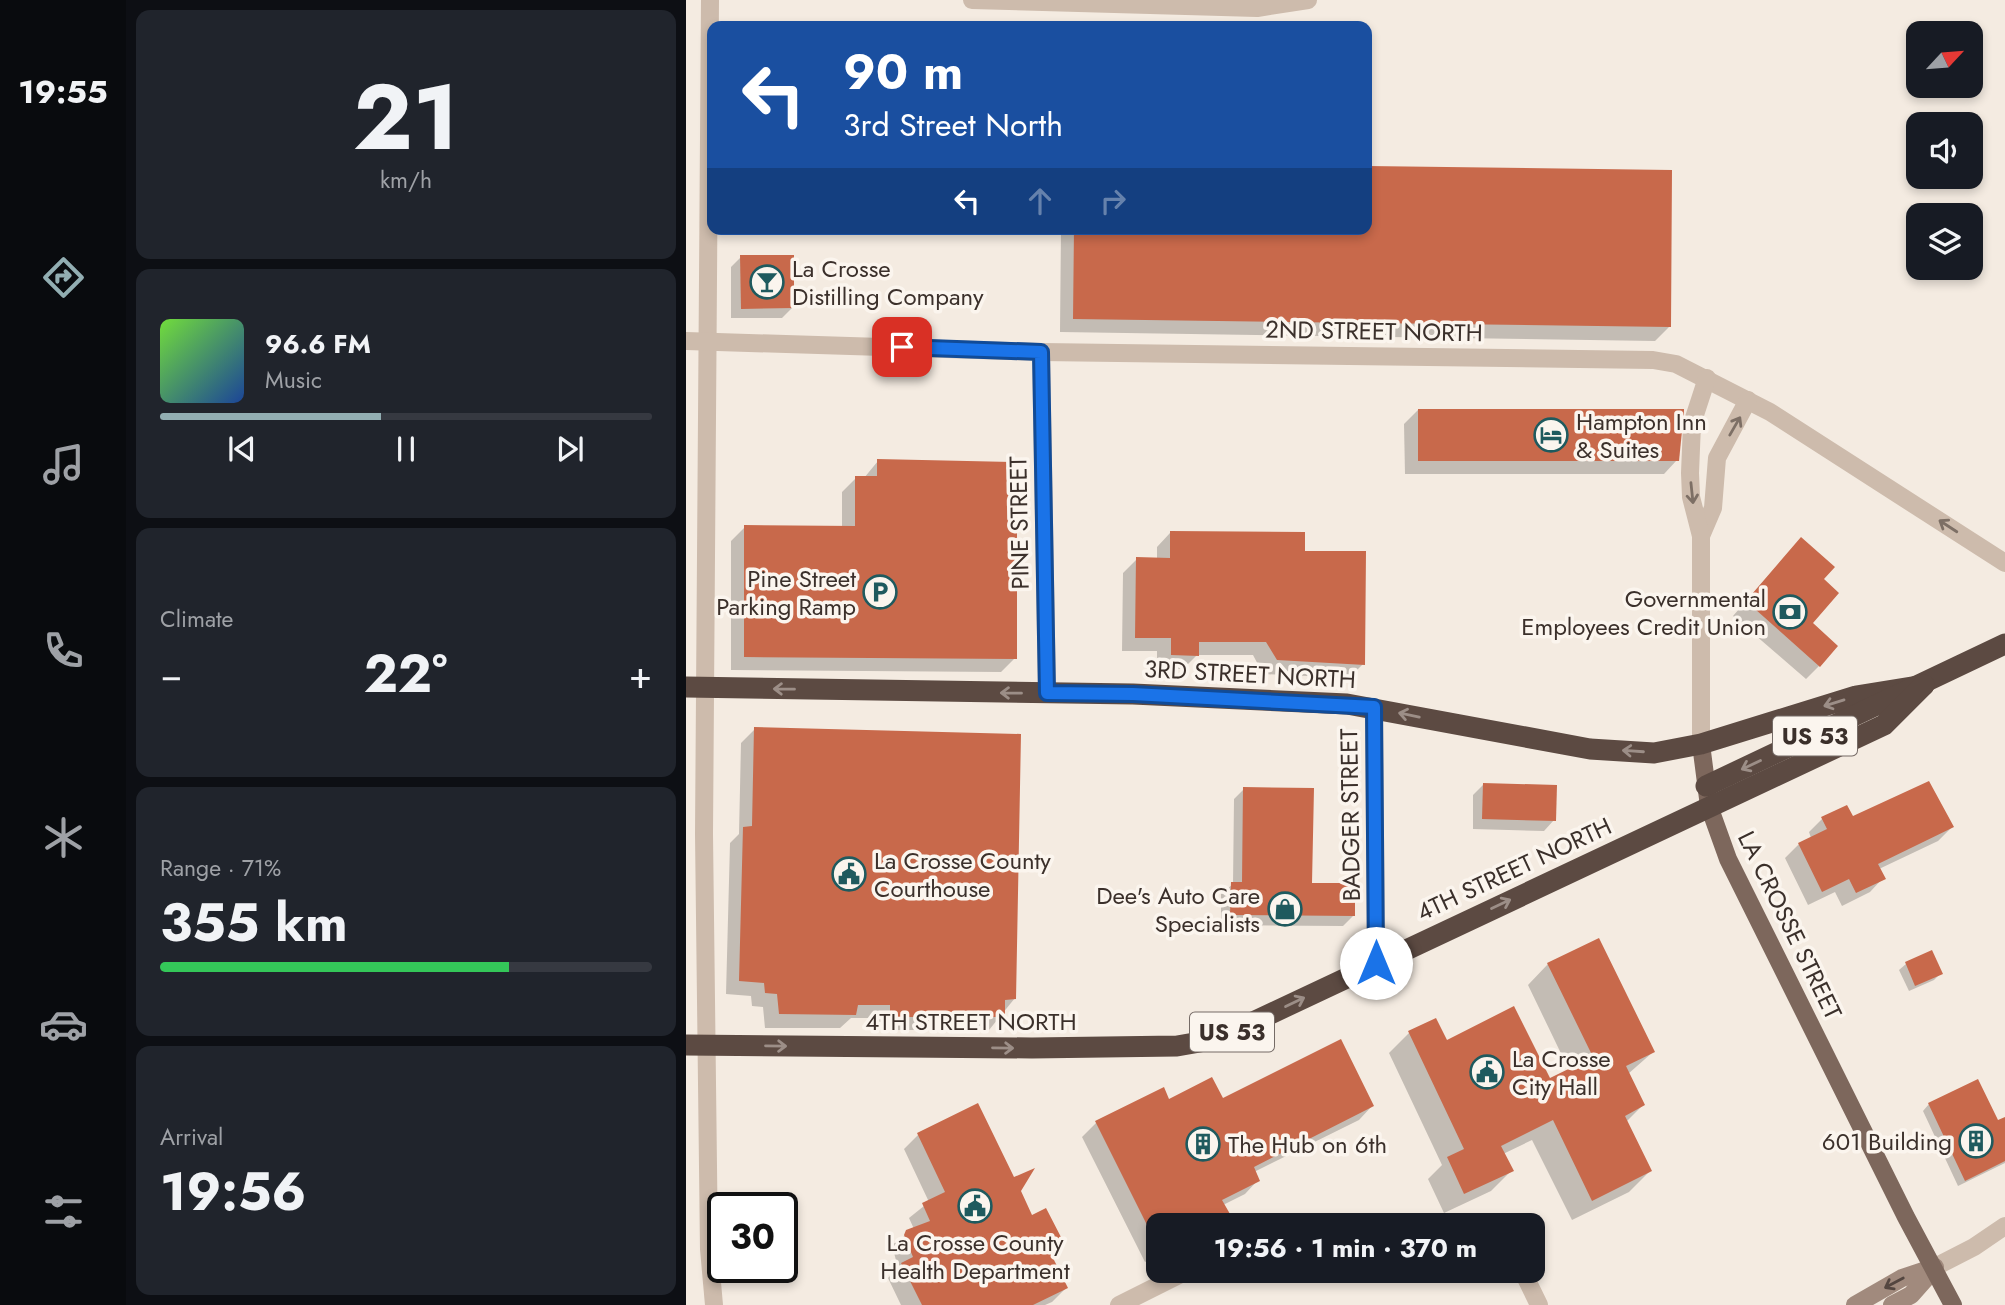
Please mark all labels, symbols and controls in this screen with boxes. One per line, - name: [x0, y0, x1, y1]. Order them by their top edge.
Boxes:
- north arrow: [1906, 21, 1983, 98]
- map controls: [1906, 21, 1983, 280]
- text: 90 m: [843, 37, 963, 107]
- icon: left: [728, 49, 819, 140]
- text: 21: [353, 52, 459, 183]
- text: 19:55: [18, 69, 108, 115]
- text: 3rd Street North: [843, 102, 1063, 148]
- button: sound: [1906, 112, 1983, 189]
- text: km/h: [380, 163, 432, 197]
- icon: left: [948, 182, 986, 220]
- icon: ahead: [1021, 182, 1059, 220]
- icon: right: [1094, 182, 1132, 220]
- button: layers: [1906, 203, 1983, 280]
- place label: La Crosse Distilling Company: [792, 251, 984, 314]
- icon: directions: [39, 253, 88, 302]
- bar icon: La Crosse Distilling Company: [748, 263, 786, 301]
- street label: 2ND STREET NORTH: [1265, 312, 1483, 350]
- pin: [872, 317, 932, 377]
- text: 96.6 FM: [265, 325, 371, 363]
- icon: arrive: [883, 328, 921, 366]
- text: Music: [265, 363, 322, 397]
- place label: Hampton Inn & Suites: [1576, 404, 1707, 467]
- hotel icon: Hampton Inn & Suites: [1532, 416, 1570, 454]
- one-way arrow: [1729, 416, 1742, 437]
- icon: previous: [223, 430, 261, 468]
- icon: pause: [387, 430, 425, 468]
- icon: next: [551, 430, 589, 468]
- icon: music: [39, 440, 88, 489]
- street label: PINE STREET: [1000, 456, 1038, 590]
- one-way arrow: [1685, 481, 1698, 504]
- one-way arrow: [1938, 518, 1958, 532]
- place label: Pine Street Parking Ramp: [716, 561, 856, 624]
- parking icon: Pine Street Parking Ramp: [861, 573, 899, 611]
- place label: Governmental Employees Credit Union: [1521, 581, 1766, 644]
- bank icon: Governmental Employees Credit Union: [1771, 593, 1809, 631]
- text: Climate: [160, 602, 233, 636]
- icon: phone: [39, 626, 88, 675]
- text: 22°: [364, 636, 447, 712]
- text: −: [160, 647, 182, 702]
- text: +: [629, 647, 652, 702]
- street label: 3RD STREET NORTH: [1143, 651, 1357, 697]
- one-way arrow: [772, 682, 795, 695]
- one-way arrow: [1000, 686, 1023, 699]
- one-way arrow: [1823, 697, 1845, 710]
- one-way arrow: [1398, 707, 1421, 721]
- road number: US 53: [1773, 716, 1857, 756]
- street label: BADGER STREET: [1331, 728, 1369, 902]
- one-way arrow: [1622, 745, 1645, 758]
- one-way arrow: [1741, 759, 1763, 772]
- street label: 4TH STREET NORTH: [1411, 808, 1617, 930]
- icon: climate: [39, 813, 88, 862]
- street label: LA CROSSE STREET: [1729, 825, 1851, 1025]
- place label: La Crosse County Courthouse: [874, 843, 1051, 906]
- text: Range · 71%: [160, 851, 281, 885]
- public building icon: La Crosse County Courthouse: [830, 855, 868, 893]
- place label: Dee's Auto Care Specialists: [1096, 878, 1260, 941]
- text: 355 km: [160, 885, 348, 961]
- shop icon: Dee's Auto Care Specialists: [1266, 890, 1304, 928]
- one-way arrow: [1490, 897, 1511, 910]
- position arrow: [1339, 926, 1413, 1000]
- one-way arrow: [1284, 994, 1305, 1008]
- icon: car: [39, 1000, 88, 1049]
- street label: 4TH STREET NORTH: [865, 1004, 1077, 1039]
- road number: US 53: [1190, 1012, 1274, 1051]
- one-way arrow: [764, 1039, 787, 1052]
- one-way arrow: [991, 1041, 1014, 1055]
- place label: La Crosse City Hall: [1512, 1041, 1611, 1104]
- public building icon: La Crosse City Hall: [1468, 1053, 1506, 1091]
- text: Arrival: [160, 1120, 223, 1154]
- building icon: 601 Building: [1957, 1122, 1995, 1160]
- place label: 601 Building: [1822, 1124, 1952, 1159]
- building icon: The Hub on 6th: [1184, 1125, 1222, 1163]
- place label: The Hub on 6th: [1228, 1127, 1387, 1162]
- text: 19:56: [160, 1154, 306, 1230]
- icon: filters: [39, 1187, 88, 1236]
- public building icon: La Crosse County Health Department: [956, 1187, 994, 1225]
- speed limit sign: 30: [707, 1192, 798, 1283]
- place label: La Crosse County Health Department: [880, 1225, 1070, 1288]
- text: 19:56 · 1 min · 370 m: [1214, 1229, 1477, 1267]
- one-way arrow: [1884, 1277, 1905, 1291]

